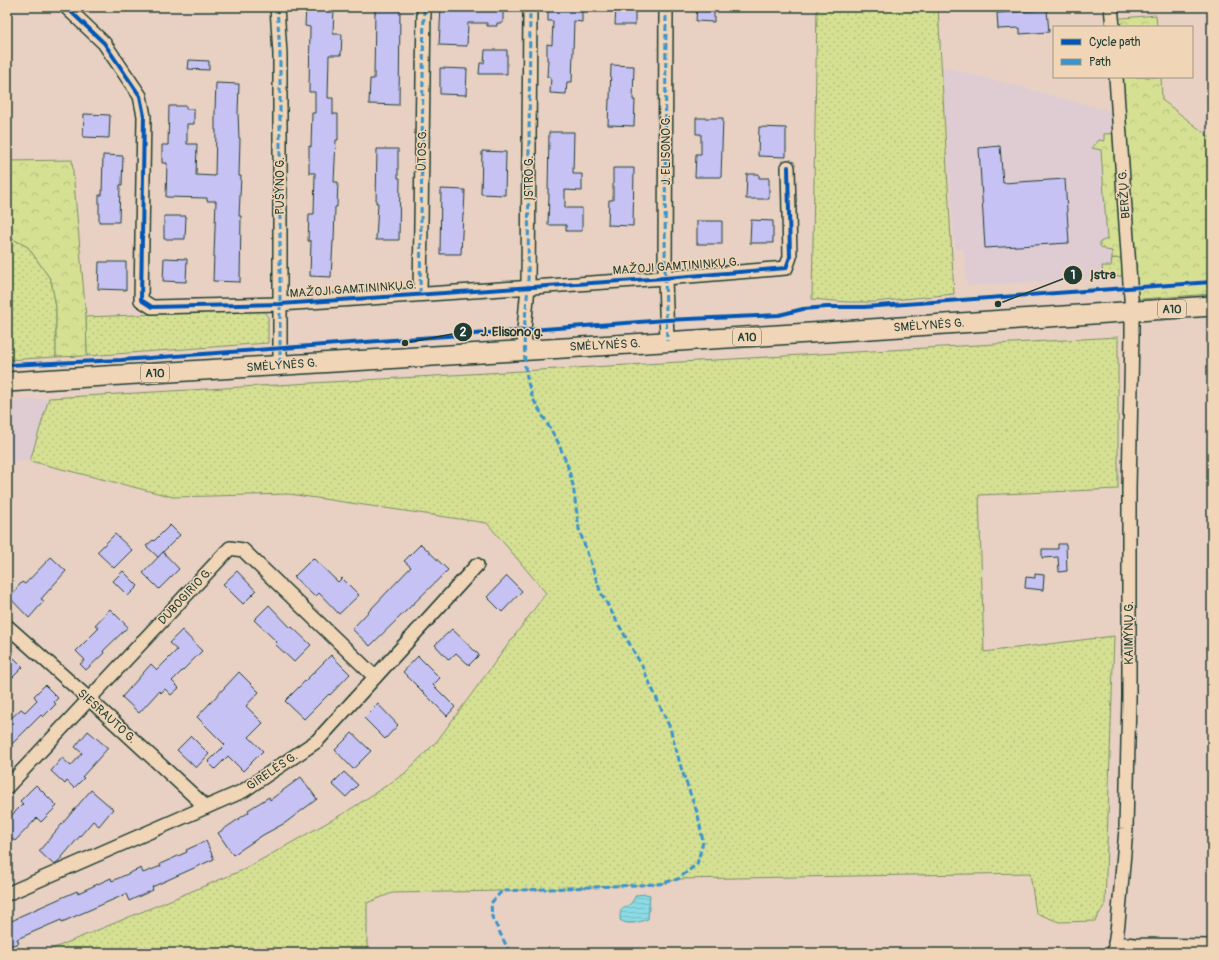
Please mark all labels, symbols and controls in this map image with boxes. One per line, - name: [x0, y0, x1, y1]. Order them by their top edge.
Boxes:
- legend: [1053, 26, 1193, 78]
- text: Cycle path: [1089, 35, 1141, 50]
- text: Path: [1089, 55, 1111, 70]
- street label: J. ELISONO G.: [659, 115, 674, 185]
- street label: ŪTOS G.: [415, 129, 430, 171]
- street label: ĮSTRO G.: [522, 156, 537, 200]
- street label: PUŠYNO G.: [272, 157, 288, 215]
- street label: BERŽŲ G.: [1114, 169, 1134, 219]
- street label: MAŽOJI GAMTININKŲ G.: [612, 254, 740, 278]
- callout: Įstra: [1063, 262, 1124, 287]
- text: Įstra: [1090, 267, 1116, 283]
- text: 1: [1071, 268, 1075, 283]
- street label: MAŽOJI GAMTININKŲ G.: [289, 277, 417, 301]
- road number: A10: [1158, 300, 1186, 318]
- street label: SMĖLYNĖS G.: [893, 315, 965, 335]
- callout: J. Elisono g.: [453, 319, 552, 344]
- text: J. Elisono g.: [481, 324, 544, 340]
- text: 2: [460, 325, 467, 340]
- road number: A10: [733, 328, 761, 346]
- street label: SMĖLYNĖS G.: [569, 335, 641, 355]
- street label: SMĖLYNĖS G.: [246, 355, 318, 375]
- road number: A10: [141, 364, 169, 382]
- street label: DUBOGIRIO G.: [155, 565, 216, 628]
- street label: KAIMYNŲ G.: [1122, 601, 1137, 665]
- street label: SIESRAUTO G.: [74, 686, 139, 747]
- street label: GIRELĖS G.: [243, 748, 301, 794]

